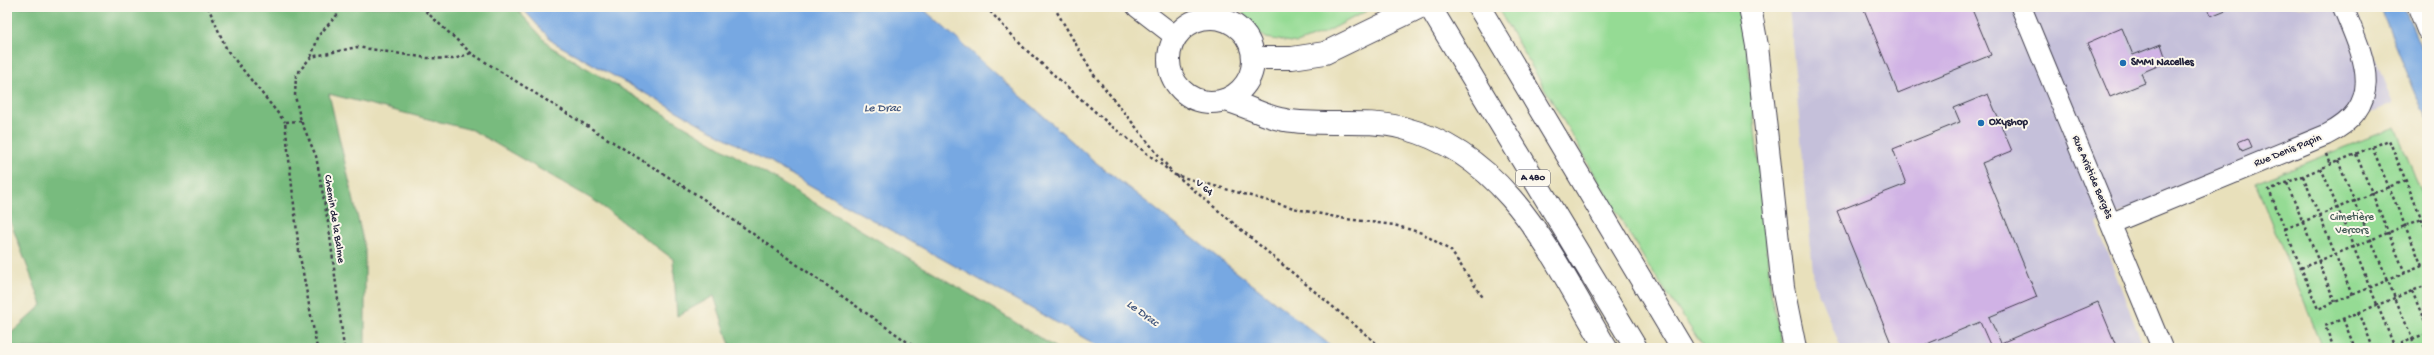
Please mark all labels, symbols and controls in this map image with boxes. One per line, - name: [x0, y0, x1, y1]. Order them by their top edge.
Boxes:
- place label: SMMI Nacelles: [2131, 57, 2195, 69]
- marker: SMMI Nacelles: [2118, 58, 2128, 68]
- water label: Le Drac: [864, 102, 902, 116]
- place label: Oxyshop: [1989, 117, 2028, 129]
- marker: Oxyshop: [1976, 118, 1986, 128]
- street label: Rue Denis Papin: [2253, 132, 2324, 170]
- street label: Rue Aristide Bergès: [2069, 134, 2115, 221]
- road number: A 480: [1516, 170, 1550, 186]
- street label: Chemin de la Balme: [321, 174, 347, 264]
- street label: V 64: [1192, 177, 1216, 199]
- park label: Cimetière Vercors: [2330, 212, 2374, 237]
- water label: Le Drac: [1123, 298, 1162, 331]

